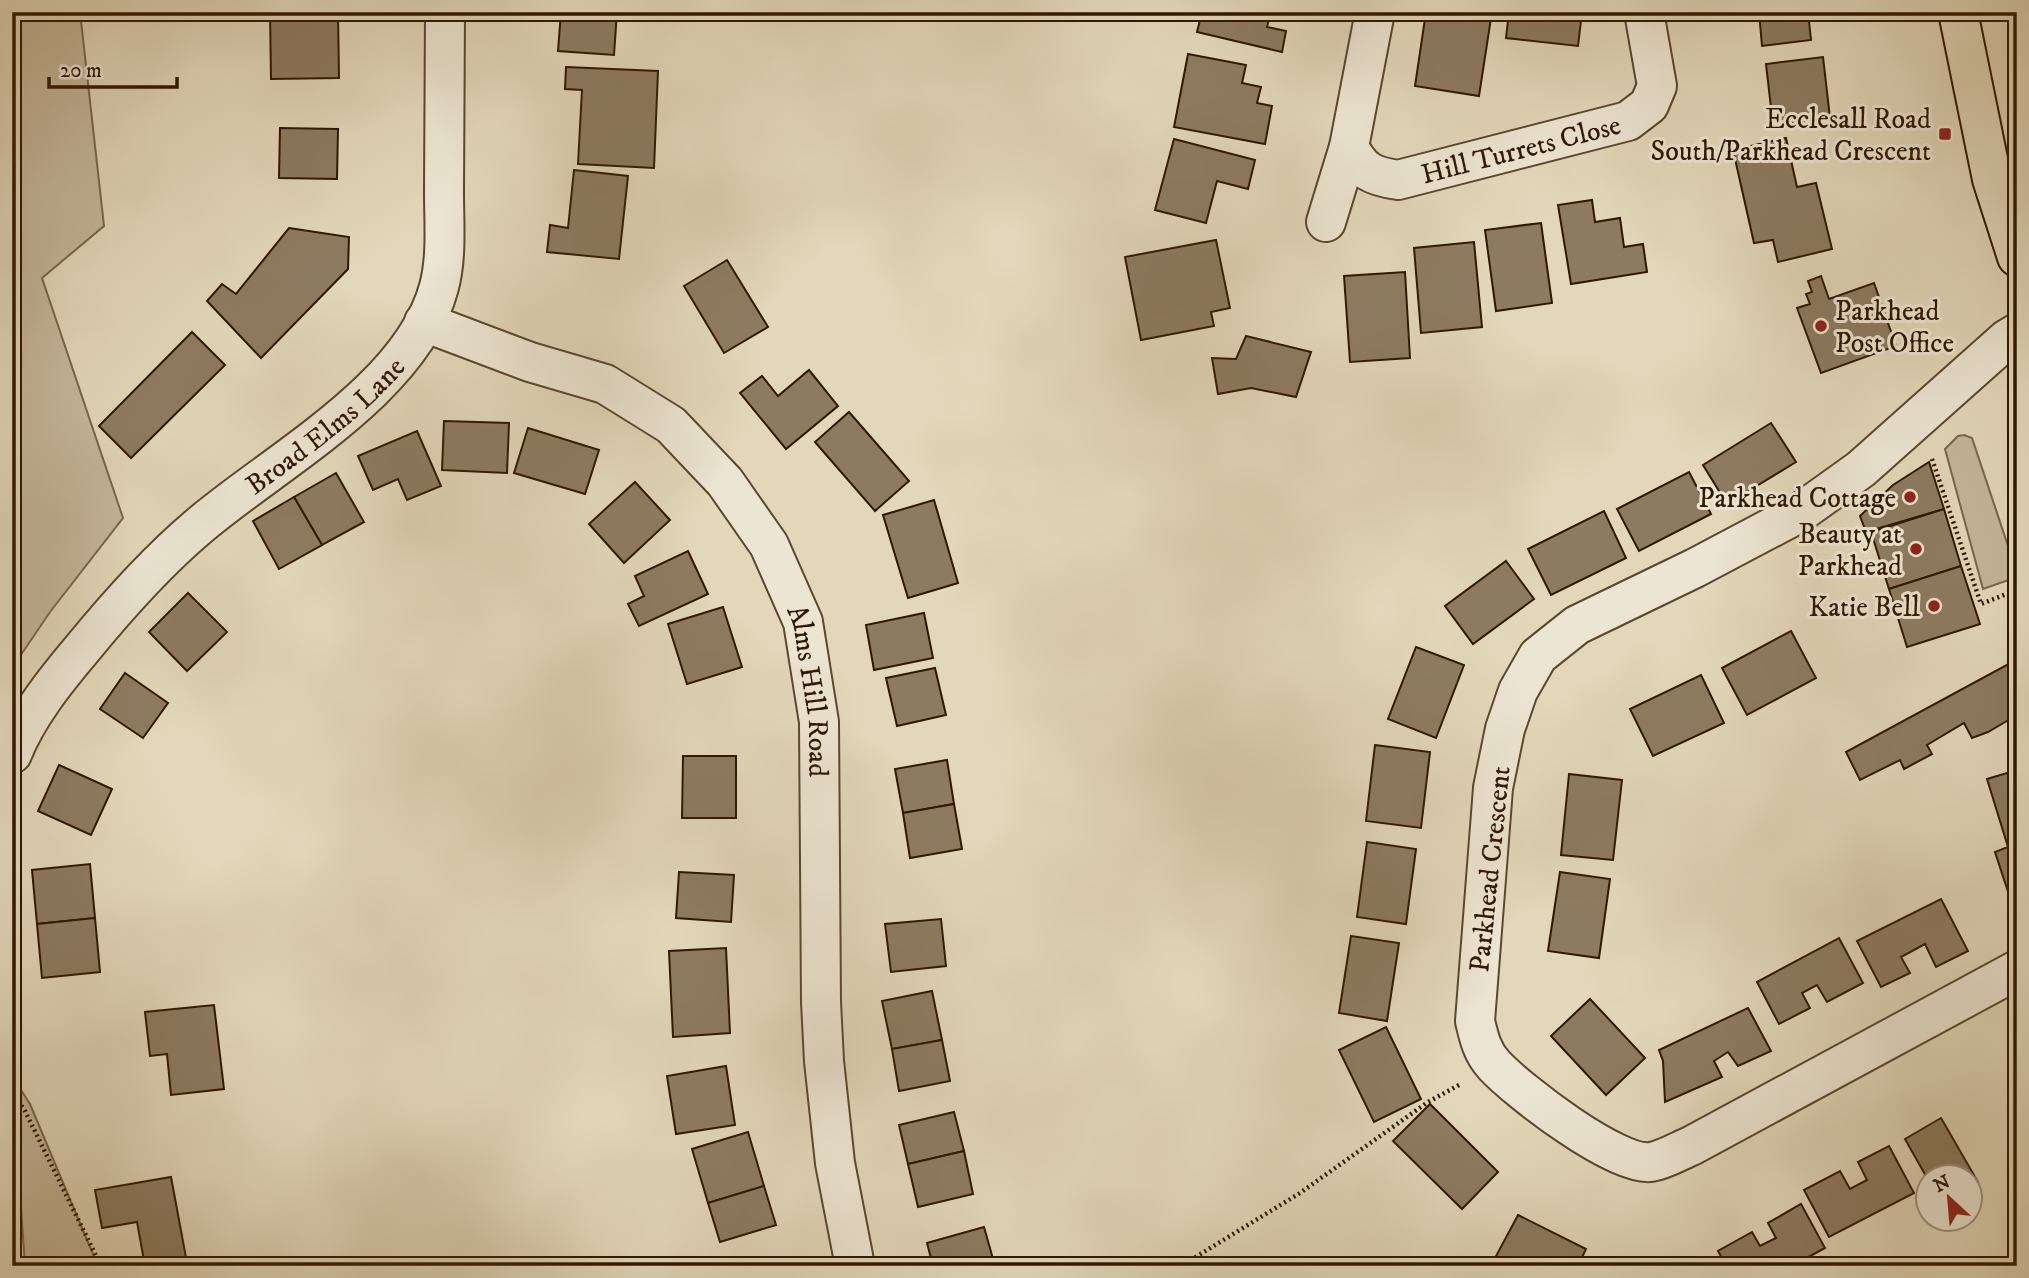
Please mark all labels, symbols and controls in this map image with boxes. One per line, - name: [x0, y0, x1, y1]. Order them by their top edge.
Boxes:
- scale bar: [49, 46, 177, 90]
- text: 20 m: [60, 58, 102, 84]
- place label: Ecclesall Road South/Parkhead Crescent: [1651, 102, 1931, 169]
- street label: Hill Turrets Close: [1418, 108, 1624, 192]
- marker: Ecclesall Road South/Parkhead Crescent: [1937, 126, 1953, 142]
- place label: Parkhead Post Office: [1835, 294, 1954, 361]
- marker: Parkhead Post Office: [1813, 318, 1829, 334]
- street label: Broad Elms Lane: [239, 351, 413, 503]
- place label: Parkhead Cottage: [1698, 481, 1896, 516]
- marker: Parkhead Cottage: [1902, 489, 1918, 505]
- place label: Beauty at Parkhead: [1798, 517, 1902, 584]
- marker: Beauty at Parkhead: [1908, 541, 1924, 557]
- place label: Katie Bell: [1809, 590, 1921, 625]
- marker: Katie Bell: [1926, 598, 1942, 614]
- street label: Alms Hill Road: [778, 599, 835, 777]
- street label: Parkhead Crescent: [1462, 764, 1519, 974]
- north arrow: [1913, 1162, 1983, 1232]
- text: N: [1930, 1170, 1955, 1198]

